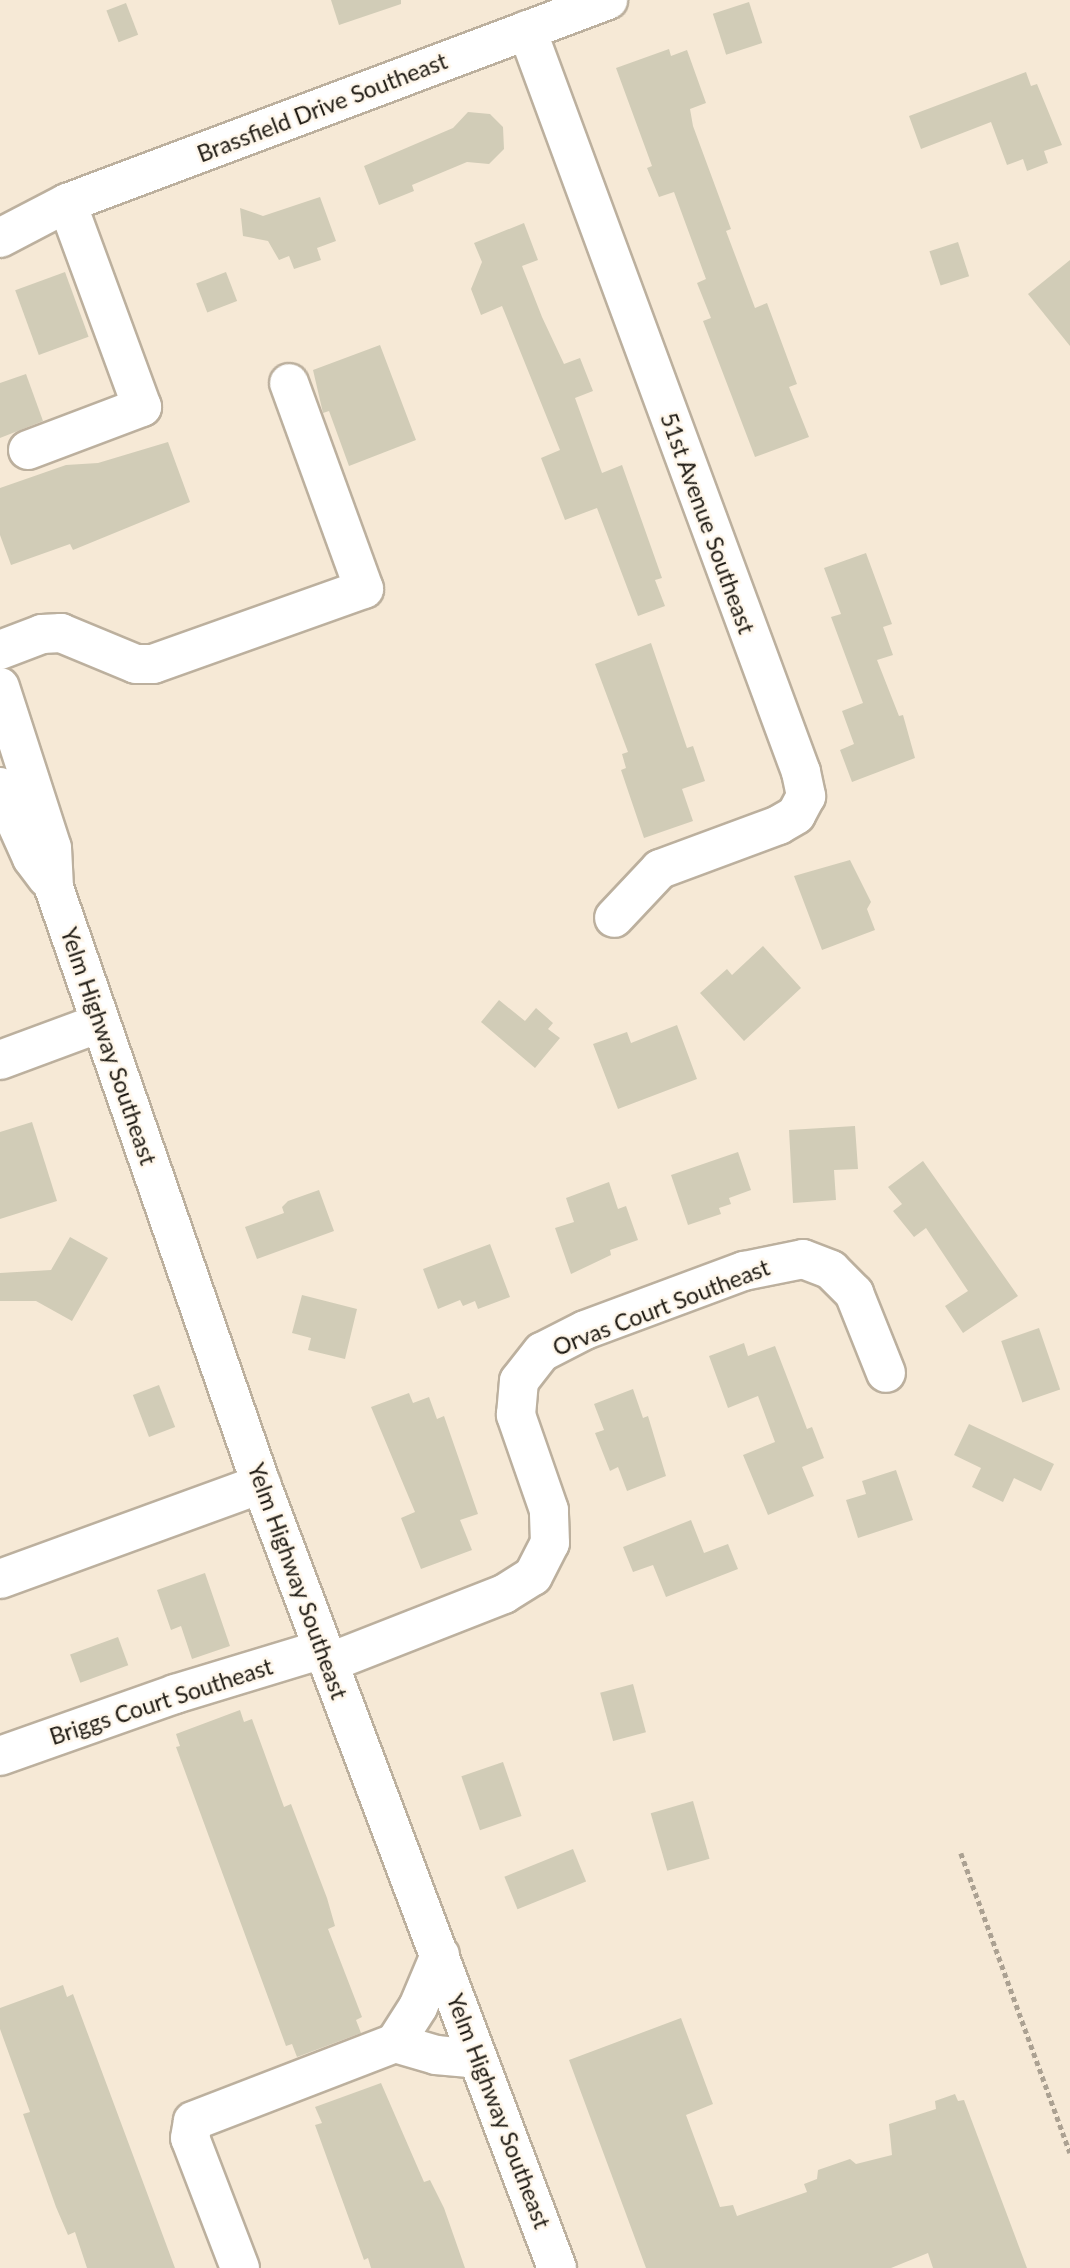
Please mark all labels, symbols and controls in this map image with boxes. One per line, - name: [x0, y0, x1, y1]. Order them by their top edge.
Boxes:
- street label: Brassfield Drive Southeast: [193, 47, 451, 167]
- street label: 51st Avenue Southeast: [655, 408, 761, 638]
- street label: Yelm Highway Southeast: [55, 923, 163, 1169]
- street label: Orvas Court Southeast: [549, 1253, 773, 1361]
- street label: Yelm Highway Southeast: [242, 1459, 354, 1703]
- street label: Briggs Court Southeast: [46, 1652, 276, 1750]
- street label: Yelm Highway Southeast: [441, 1989, 557, 2233]

